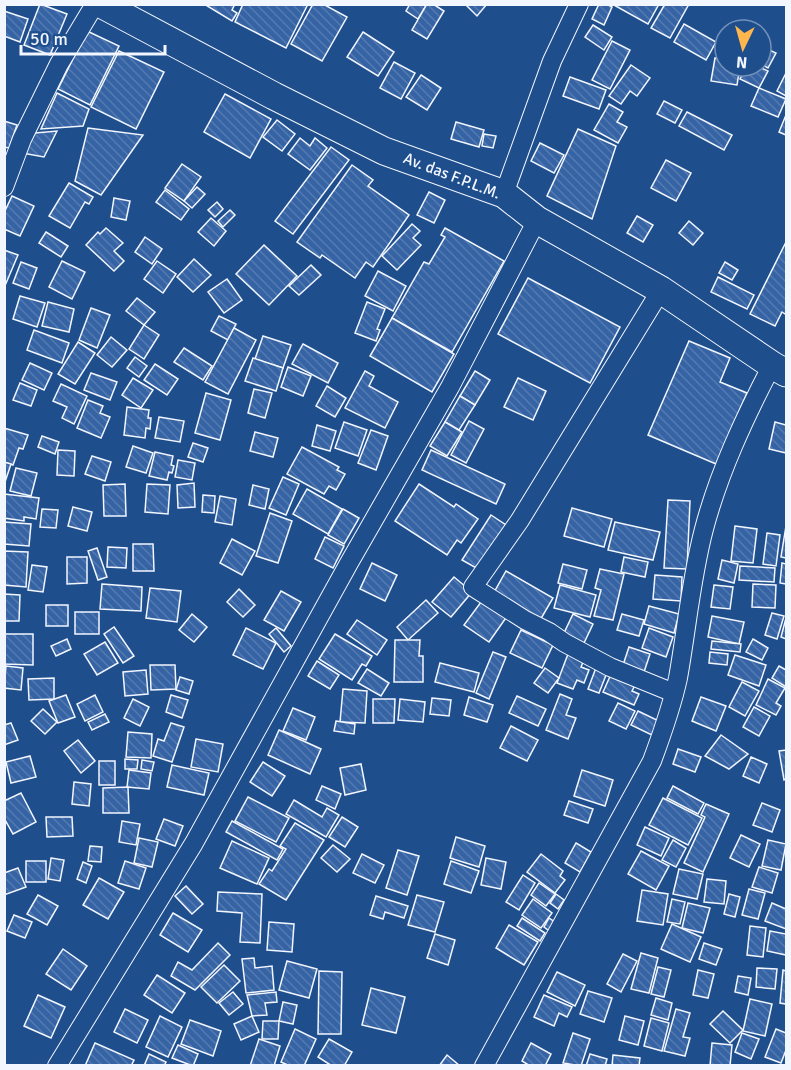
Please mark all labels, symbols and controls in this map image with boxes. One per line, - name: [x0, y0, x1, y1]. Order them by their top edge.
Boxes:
- scale bar: [21, 18, 165, 56]
- north arrow: [713, 18, 773, 78]
- text: 50 m: [30, 28, 68, 50]
- text: N: [735, 51, 748, 72]
- street label: Av. das F.P.L.M.: [401, 148, 503, 204]

